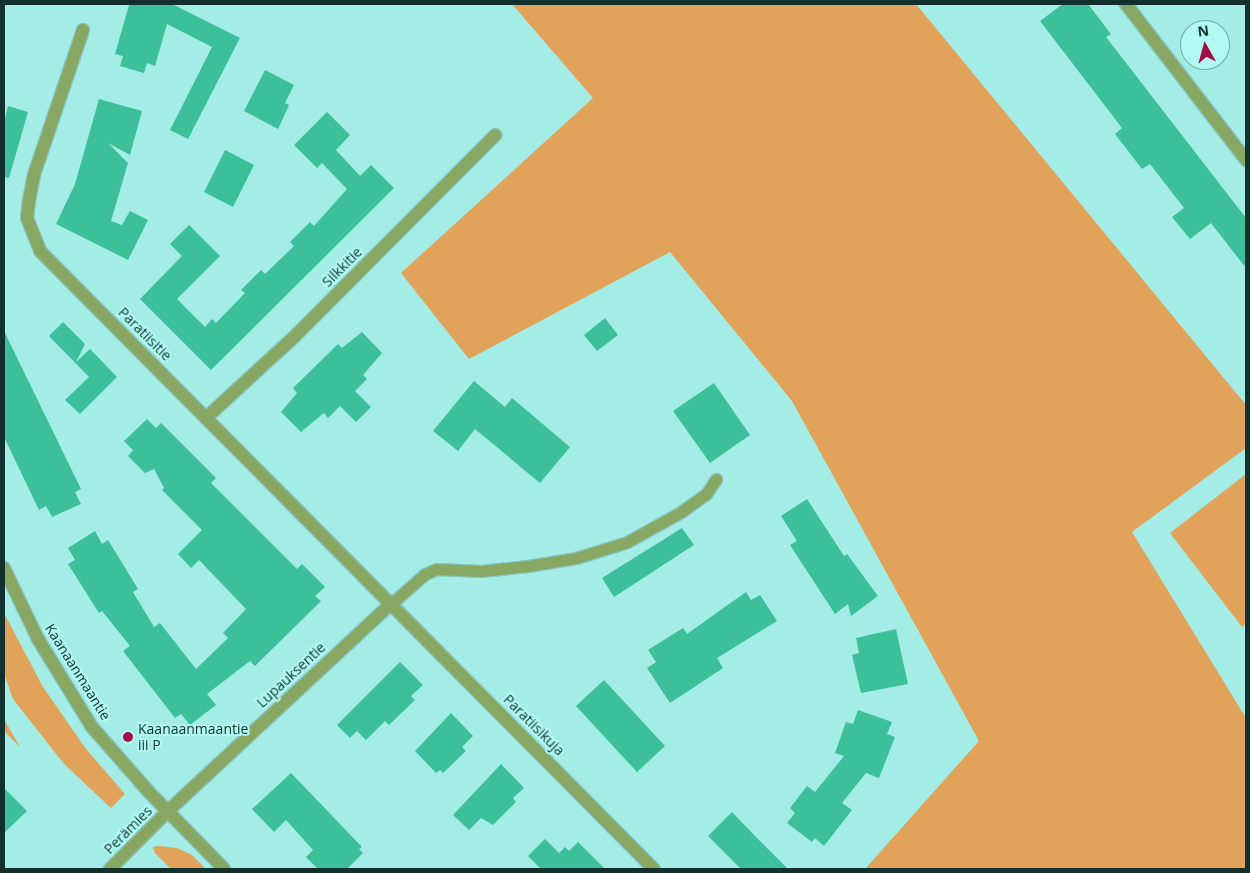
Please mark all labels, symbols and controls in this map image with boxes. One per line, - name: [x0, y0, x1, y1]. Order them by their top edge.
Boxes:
- north arrow: [1180, 20, 1230, 70]
- text: N: [1196, 20, 1210, 41]
- street label: Silkkitie: [319, 244, 365, 290]
- street label: Paratiisitie: [115, 304, 175, 364]
- street label: Kaanaanmaantie: [42, 621, 114, 723]
- street label: Lupauksentie: [253, 639, 329, 711]
- street label: Paratiisikuja: [500, 691, 568, 759]
- place label: Kaanaanmaantie iii P: [138, 721, 248, 754]
- marker: Kaanaanmaantie iii P: [122, 731, 134, 743]
- street label: Perämies: [101, 803, 155, 857]

